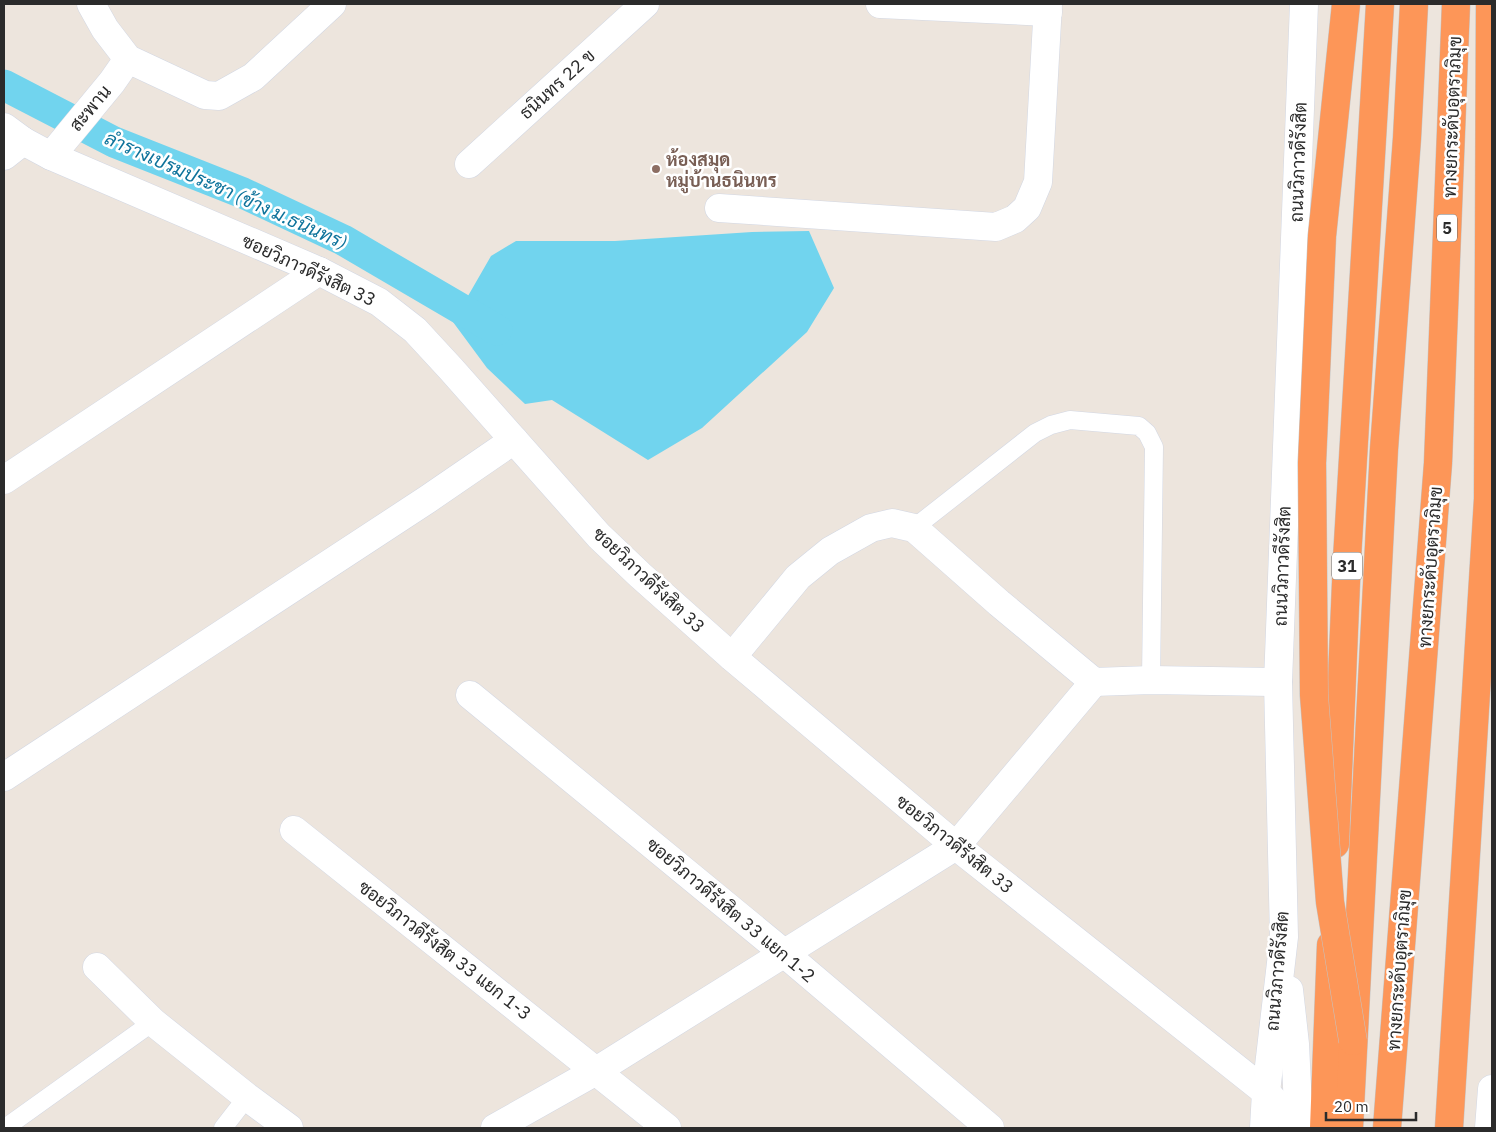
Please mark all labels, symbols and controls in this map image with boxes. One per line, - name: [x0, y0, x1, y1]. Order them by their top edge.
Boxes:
- street label: ทางยกระดับอุตราภิมุข: [1438, 36, 1467, 198]
- street label: ธนินทร 22 ข: [514, 44, 600, 124]
- street label: สะพาน: [64, 80, 116, 136]
- street label: ถนนวิภาวดีรังสิต: [1283, 101, 1312, 223]
- water label: ลำรางเปรมประชา (ข้าง ม.ธนินทร): [101, 126, 351, 254]
- place label: ห้องสมุด หมู่บ้านธนินทร: [666, 148, 777, 194]
- marker: ห้องสมุด หมู่บ้านธนินทร: [650, 163, 662, 175]
- road number: 5: [1437, 214, 1457, 242]
- street label: ซอยวิภาวดีรังสิต 33: [238, 228, 380, 311]
- street label: ทางยกระดับอุตราภิมุข: [1413, 486, 1448, 649]
- street label: ถนนวิภาวดีรังสิต: [1267, 505, 1296, 627]
- street label: ซอยวิภาวดีรังสิต 33: [588, 521, 711, 638]
- road number: 31: [1332, 552, 1362, 580]
- street label: ซอยวิภาวดีรังสิต 33: [891, 789, 1019, 899]
- street label: ซอยวิภาวดีรังสิต 33 แยก 1-2: [642, 832, 821, 987]
- street label: ซอยวิภาวดีรังสิต 33 แยก 1-3: [354, 874, 537, 1025]
- street label: ทางยกระดับอุตราภิมุข: [1382, 889, 1417, 1052]
- street label: ถนนวิภาวดีรังสิต: [1259, 910, 1294, 1032]
- scale bar: [1326, 1090, 1416, 1122]
- text: 20 m: [1334, 1097, 1369, 1116]

